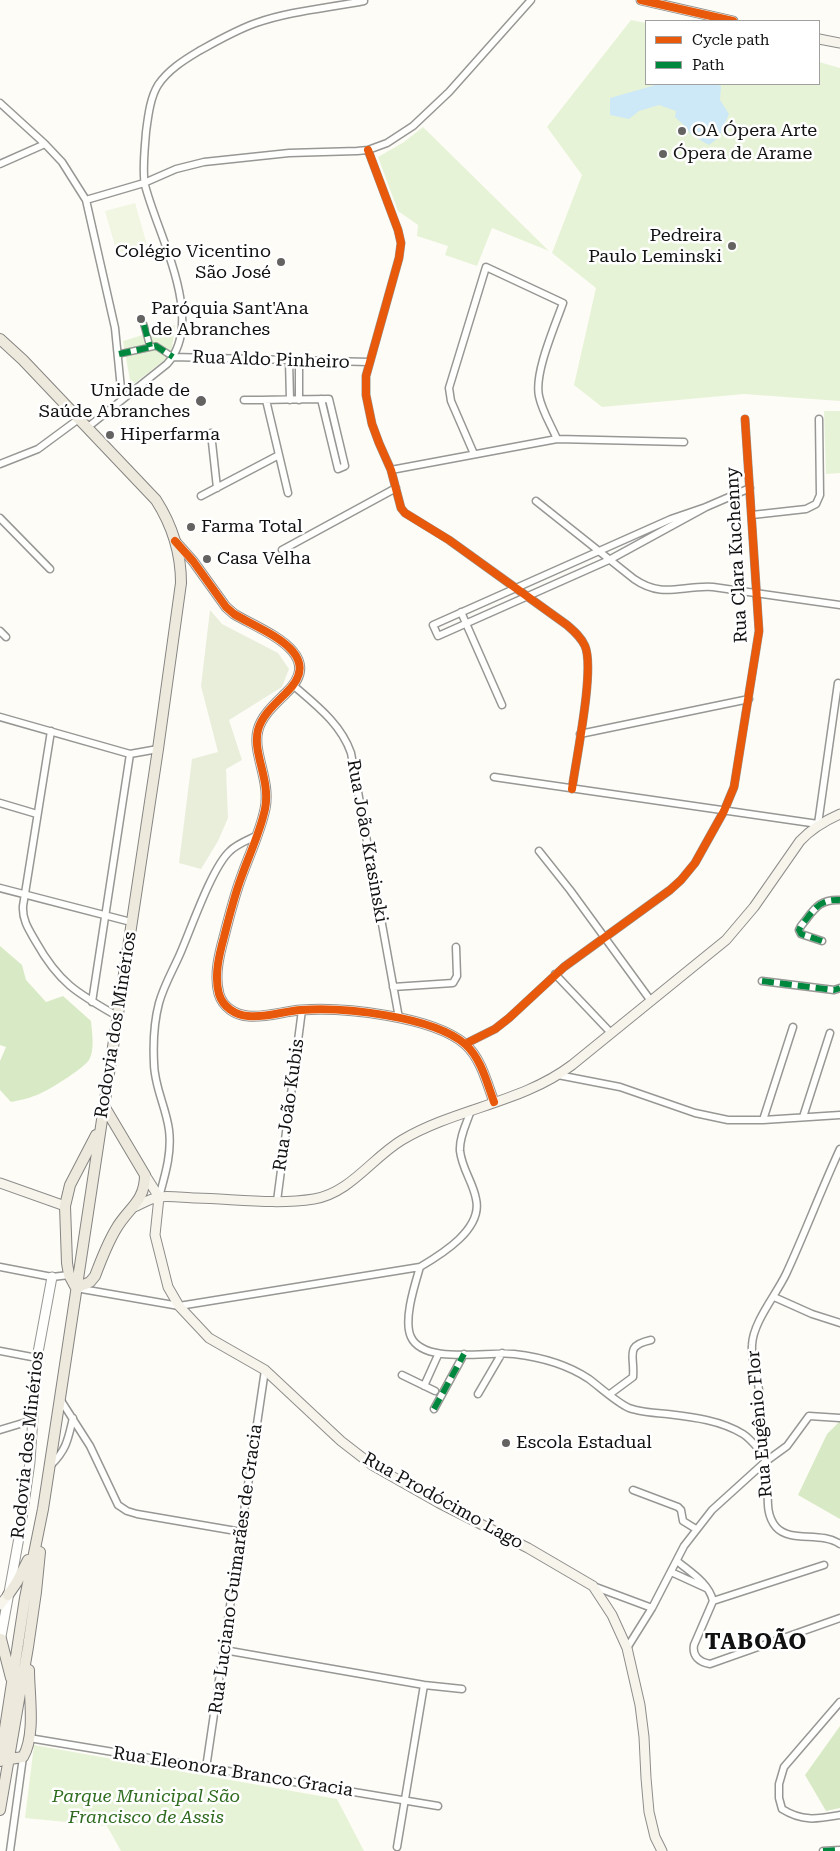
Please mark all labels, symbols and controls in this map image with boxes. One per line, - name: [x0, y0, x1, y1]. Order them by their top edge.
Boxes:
- legend: [645, 20, 820, 85]
- text: Cycle path: [692, 31, 769, 49]
- text: Path: [692, 56, 725, 74]
- place label: OA Ópera Arte: [692, 120, 817, 142]
- marker: OA Ópera Arte: [676, 125, 688, 137]
- place label: Ópera de Arame: [673, 143, 812, 165]
- marker: Ópera de Arame: [657, 148, 669, 160]
- place label: Pedreira Paulo Leminski: [588, 225, 722, 268]
- marker: Pedreira Paulo Leminski: [726, 240, 738, 252]
- place label: Colégio Vicentino São José: [115, 241, 271, 284]
- marker: Colégio Vicentino São José: [275, 256, 287, 268]
- place label: Paróquia Sant'Ana de Abranches: [151, 298, 308, 340]
- marker: Paróquia Sant'Ana de Abranches: [135, 313, 147, 325]
- street label: Rua Aldo Pinheiro: [192, 346, 350, 374]
- place label: Unidade de Saúde Abranches: [39, 380, 190, 422]
- marker: Unidade de Saúde Abranches: [194, 394, 208, 408]
- place label: Hiperfarma: [120, 424, 220, 446]
- marker: Hiperfarma: [104, 429, 116, 441]
- street label: Rua Clara Kuchenny: [722, 466, 752, 644]
- place label: Farma Total: [201, 516, 303, 538]
- marker: Farma Total: [185, 521, 197, 533]
- place label: Casa Velha: [217, 548, 311, 570]
- marker: Casa Velha: [201, 553, 213, 565]
- street label: Rua João Krasinski: [342, 758, 392, 924]
- street label: Rodovia dos Minérios: [91, 930, 141, 1120]
- street label: Rua João Kubis: [269, 1037, 309, 1173]
- street label: Rua Eugênio Flor: [743, 1349, 777, 1499]
- street label: Rodovia dos Minérios: [7, 1350, 49, 1540]
- street label: Rua Luciano Guimarães de Gracia: [205, 1423, 267, 1715]
- place label: Escola Estadual: [516, 1432, 652, 1454]
- marker: Escola Estadual: [500, 1437, 512, 1449]
- street label: Rua Prodócimo Lago: [359, 1448, 527, 1554]
- district label: TABOÃO: [704, 1630, 808, 1656]
- street label: Rua Eleonora Branco Gracia: [111, 1742, 355, 1802]
- park label: Parque Municipal São Francisco de Assis: [52, 1786, 240, 1828]

